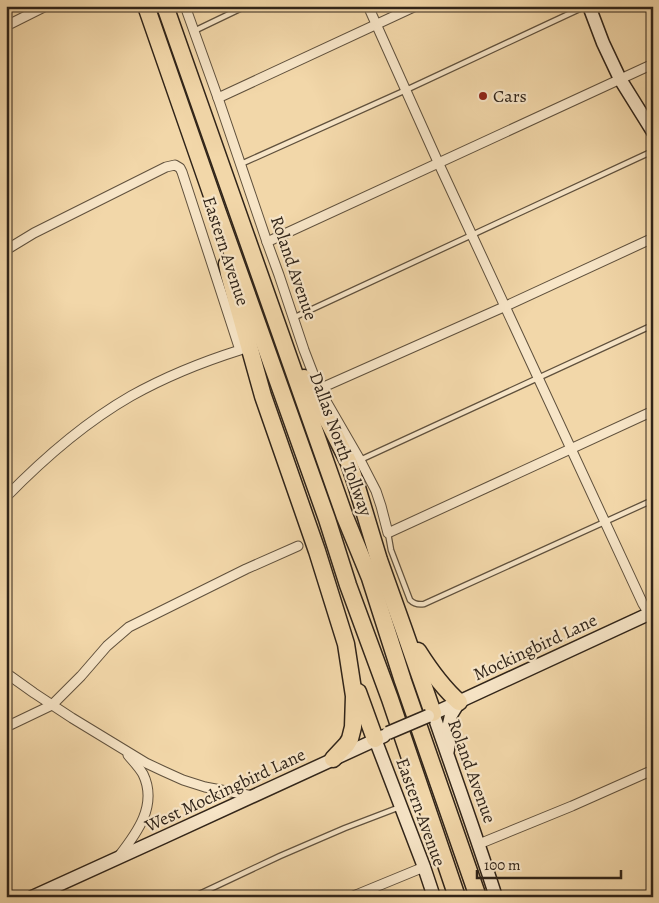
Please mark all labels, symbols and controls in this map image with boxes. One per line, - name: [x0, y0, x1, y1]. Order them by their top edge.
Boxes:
- place label: Cars: [493, 84, 527, 108]
- marker: Cars: [477, 90, 489, 102]
- street label: Eastern Avenue: [197, 193, 255, 309]
- street label: Roland Avenue: [265, 213, 323, 323]
- street label: Dallas North Tollway: [304, 369, 379, 520]
- street label: Mockingbird Lane: [469, 608, 601, 686]
- street label: Roland Avenue: [442, 716, 502, 826]
- street label: West Mockingbird Lane: [140, 742, 309, 838]
- street label: Eastern Avenue: [390, 754, 452, 870]
- scale bar: [477, 848, 620, 880]
- text: 100 m: [484, 855, 521, 875]

